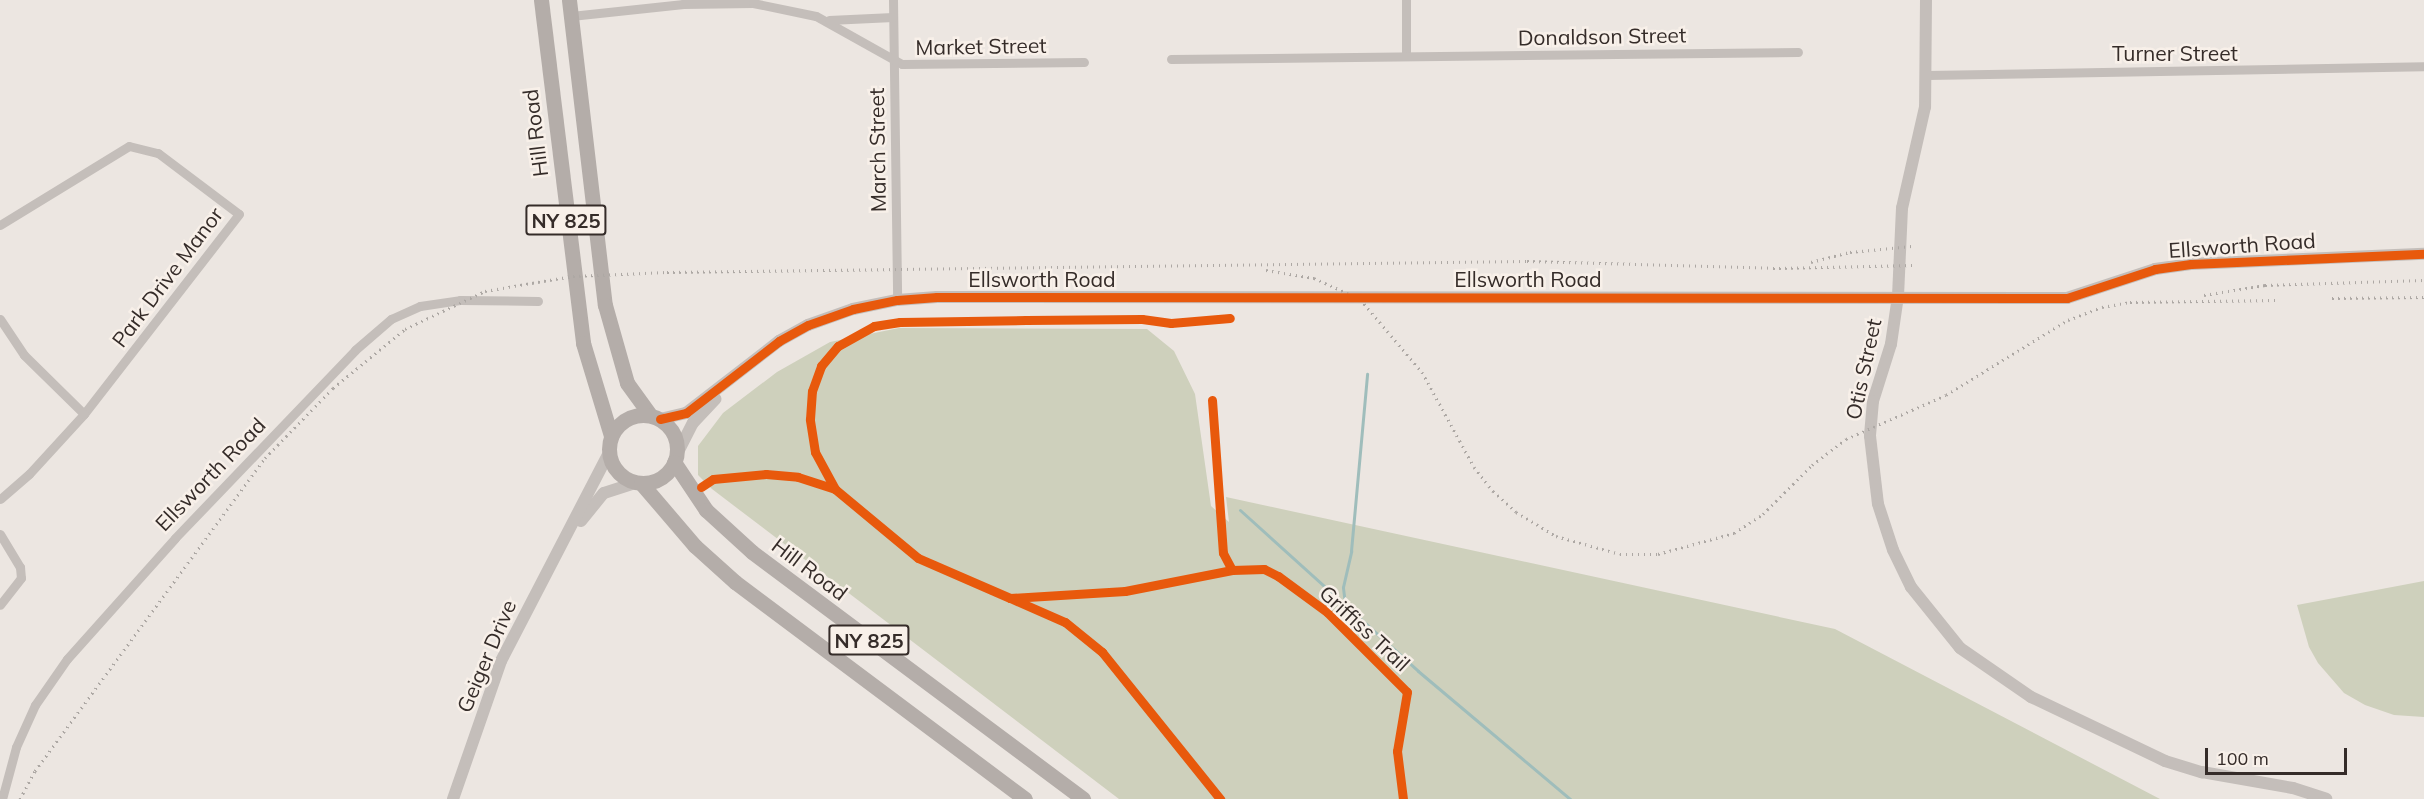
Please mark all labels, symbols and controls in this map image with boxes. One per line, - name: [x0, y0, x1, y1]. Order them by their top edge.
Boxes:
- street label: Donaldson Street: [1518, 22, 1686, 50]
- street label: Market Street: [915, 32, 1047, 60]
- street label: Turner Street: [2112, 40, 2238, 66]
- street label: Hill Road: [517, 88, 553, 178]
- street label: March Street: [863, 88, 891, 212]
- street label: Park Drive Manor: [106, 202, 228, 352]
- road number: NY 825: [524, 203, 608, 237]
- street label: Ellsworth Road: [2168, 227, 2316, 263]
- street label: Ellsworth Road: [968, 266, 1116, 292]
- street label: Ellsworth Road: [1454, 266, 1602, 292]
- street label: Otis Street: [1840, 316, 1886, 422]
- street label: Ellsworth Road: [150, 412, 270, 536]
- street label: Hill Road: [767, 532, 853, 606]
- street label: Griffiss Trail: [1315, 580, 1415, 676]
- street label: Geiger Drive: [451, 596, 521, 716]
- road number: NY 825: [827, 623, 911, 657]
- scale bar: [2208, 736, 2350, 774]
- text: 100 m: [2216, 747, 2269, 770]

